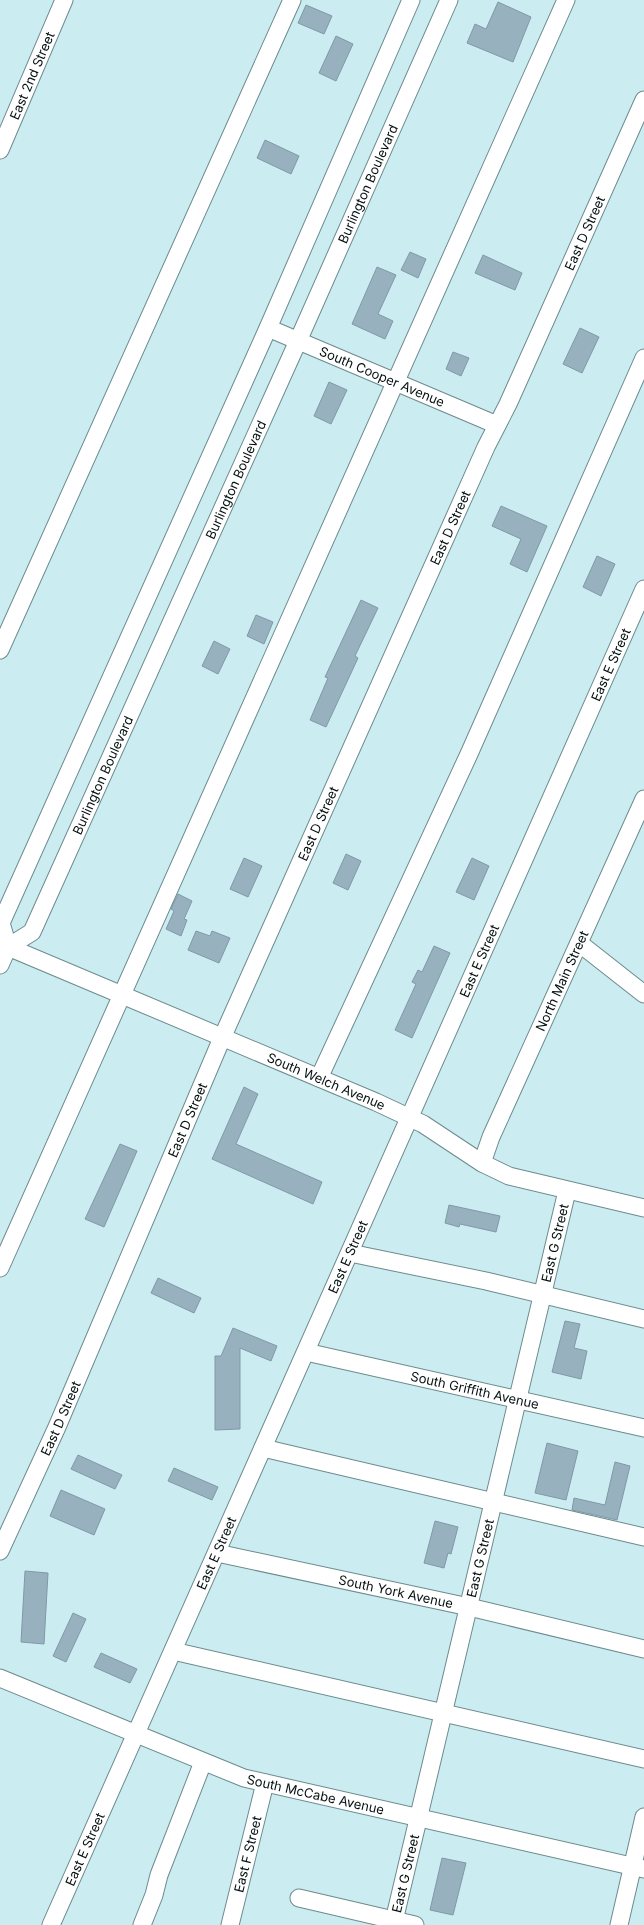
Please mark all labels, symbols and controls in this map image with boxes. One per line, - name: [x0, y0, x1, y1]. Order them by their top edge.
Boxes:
- street label: East 2nd Street: [6, 29, 58, 122]
- street label: Burlington Boulevard: [334, 122, 401, 246]
- street label: East D Street: [561, 193, 608, 273]
- street label: South Cooper Avenue: [317, 343, 447, 410]
- street label: Burlington Boulevard: [202, 418, 269, 541]
- street label: East D Street: [426, 488, 474, 567]
- street label: East E Street: [587, 626, 634, 704]
- street label: Burlington Boulevard: [69, 713, 136, 837]
- street label: East D Street: [294, 784, 341, 863]
- street label: East E Street: [456, 922, 502, 1000]
- street label: North Main Street: [532, 928, 591, 1034]
- street label: South Welch Avenue: [265, 1049, 388, 1113]
- street label: East D Street: [164, 1080, 210, 1160]
- street label: East G Street: [538, 1202, 572, 1284]
- street label: East E Street: [324, 1218, 371, 1296]
- street label: South Griffith Avenue: [409, 1368, 540, 1412]
- street label: East D Street: [37, 1378, 84, 1458]
- street label: East E Street: [193, 1514, 239, 1592]
- street label: East G Street: [463, 1517, 497, 1599]
- street label: South York Avenue: [337, 1571, 455, 1611]
- street label: South McCabe Avenue: [245, 1771, 386, 1818]
- street label: East E Street: [62, 1810, 108, 1888]
- street label: East F Street: [230, 1814, 265, 1894]
- street label: East G Street: [388, 1833, 422, 1914]

